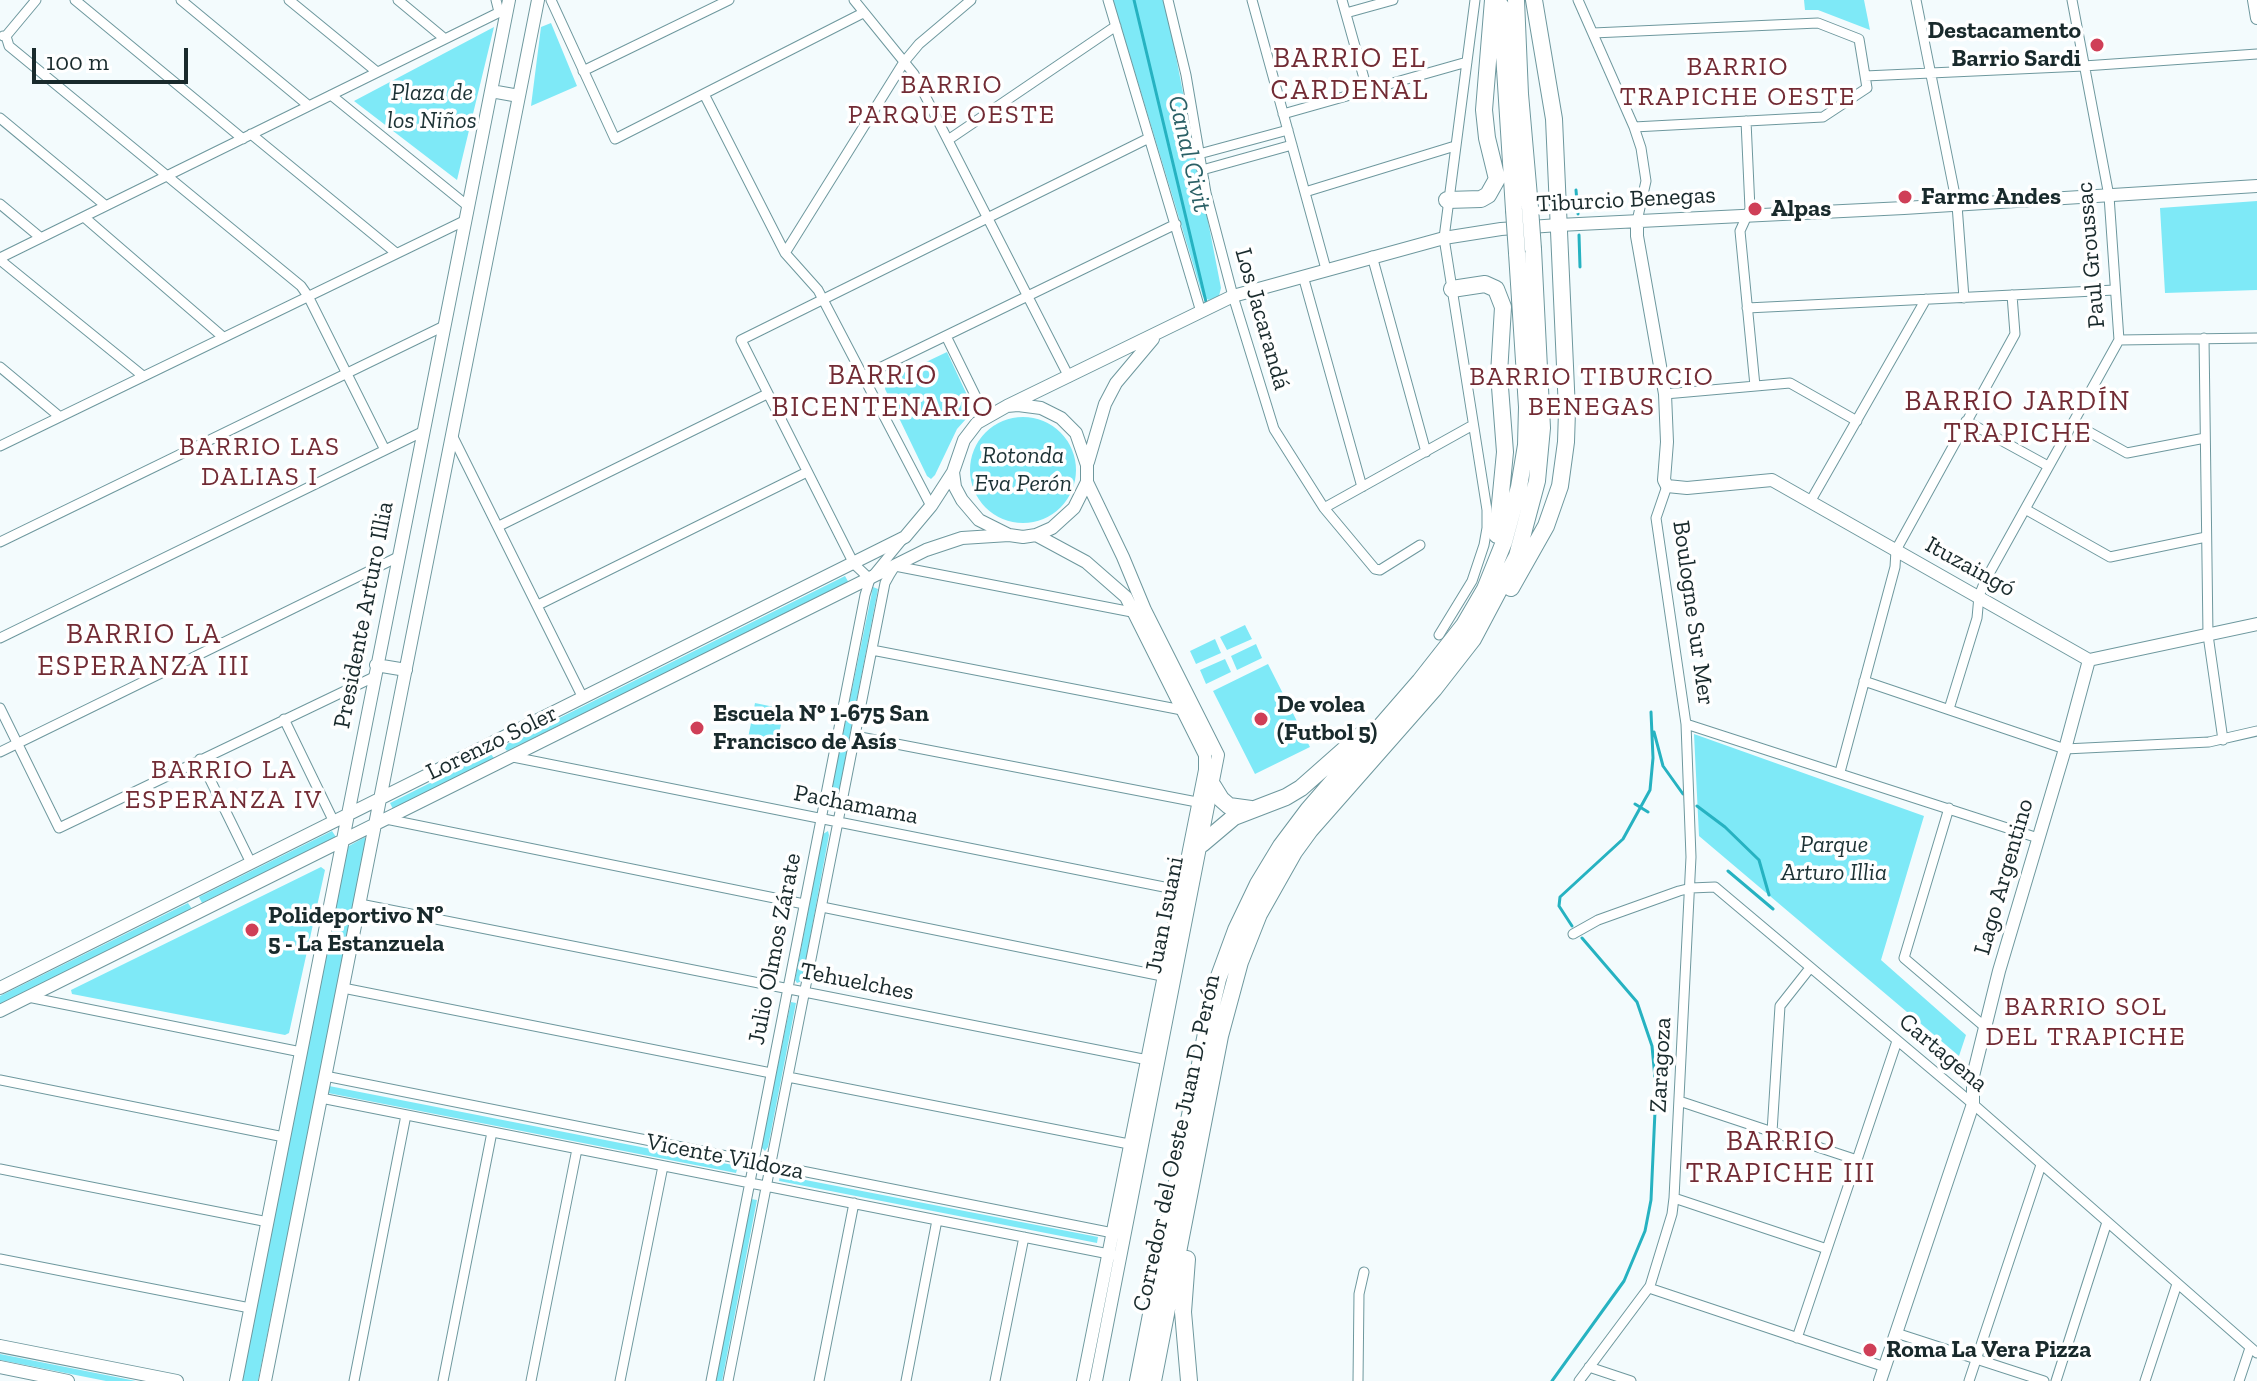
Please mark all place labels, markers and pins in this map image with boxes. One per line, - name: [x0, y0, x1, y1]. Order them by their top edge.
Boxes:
- place label: Destacamento Barrio Sardi: [1928, 17, 2081, 73]
- marker: Destacamento Barrio Sardi: [2088, 36, 2106, 54]
- place label: Farmc Andes: [1921, 183, 2061, 211]
- marker: Farmc Andes: [1896, 188, 1914, 206]
- place label: Alpas: [1771, 195, 1831, 223]
- marker: Alpas: [1746, 200, 1764, 218]
- place label: De volea (Futbol 5): [1277, 691, 1377, 747]
- place label: Escuela N° 1-675 San Francisco de Asís: [713, 700, 929, 756]
- marker: De volea (Futbol 5): [1252, 710, 1270, 728]
- marker: Escuela N° 1-675 San Francisco de Asís: [688, 719, 706, 737]
- place label: Polideportivo Nº 5 - La Estanzuela: [268, 902, 444, 958]
- marker: Polideportivo Nº 5 - La Estanzuela: [243, 921, 261, 939]
- place label: Roma La Vera Pizza: [1886, 1336, 2091, 1364]
- marker: Roma La Vera Pizza: [1861, 1341, 1879, 1359]

